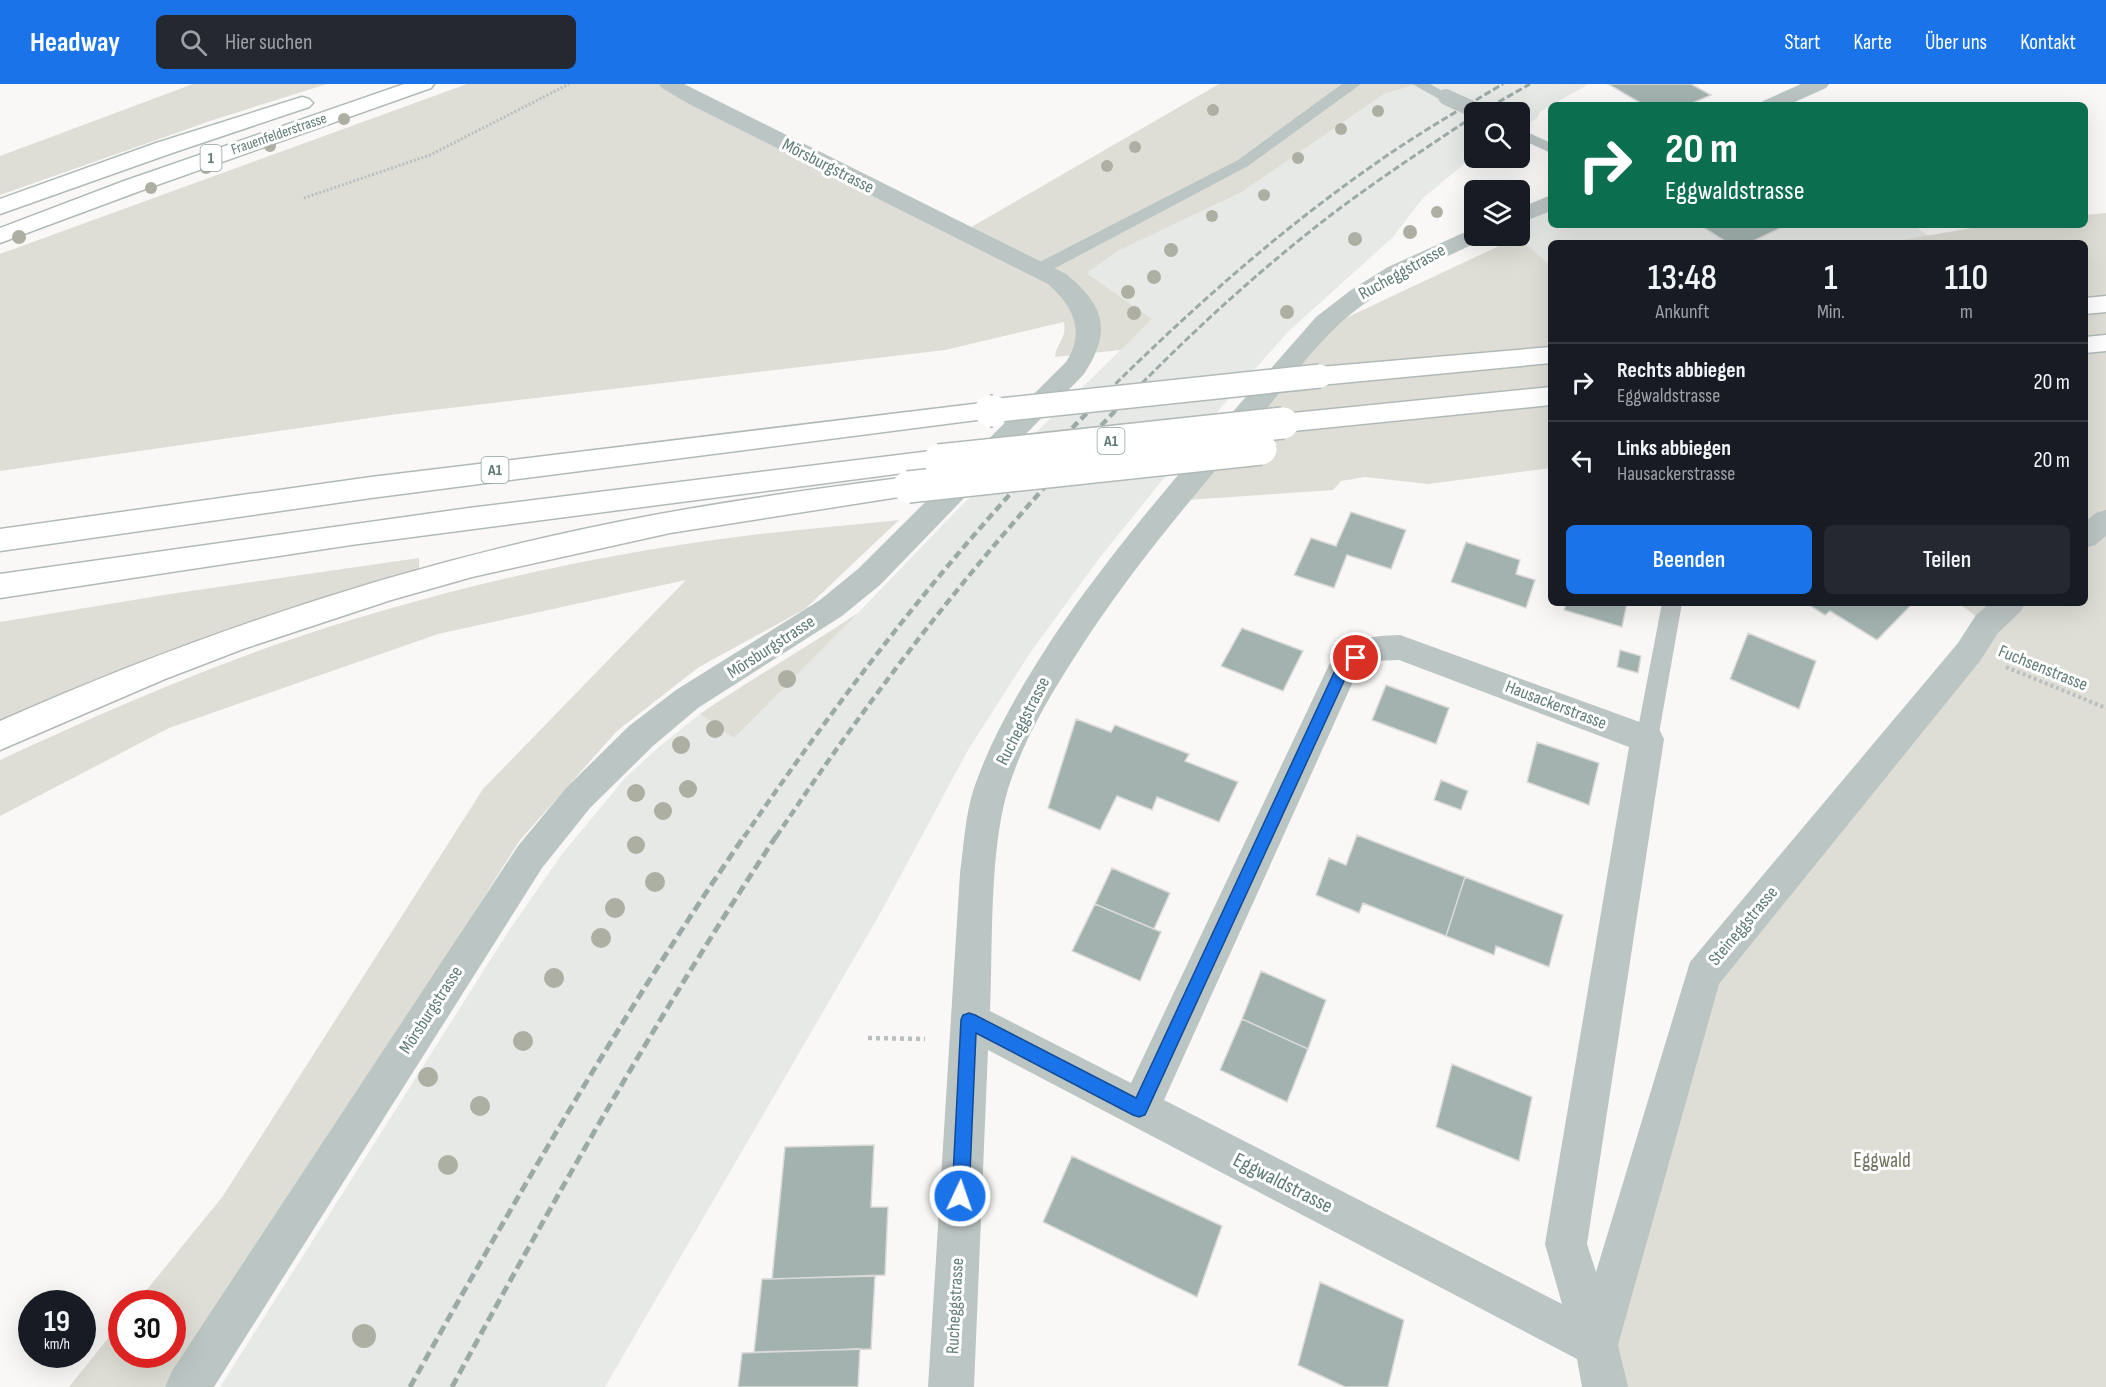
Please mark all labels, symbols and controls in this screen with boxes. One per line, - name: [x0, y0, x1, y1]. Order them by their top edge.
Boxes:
- search box: [156, 15, 576, 69]
- text: Headway: [30, 26, 120, 59]
- icon: search: [177, 26, 210, 59]
- text: Hier suchen: [225, 29, 313, 56]
- text: Start: [1784, 30, 1821, 55]
- text: Karte: [1854, 30, 1892, 55]
- text: Über uns: [1925, 30, 1987, 55]
- text: Kontakt: [2020, 30, 2076, 55]
- map controls: [1464, 102, 1530, 246]
- button: search: [1464, 102, 1530, 168]
- street label: Frauenfelderstrasse: [229, 109, 329, 159]
- text: 20 m: [1665, 124, 1738, 175]
- icon: right: [1566, 126, 1644, 204]
- street label: Mörsburgstrasse: [779, 134, 877, 198]
- road number: 1: [200, 145, 222, 171]
- text: Eggwaldstrasse: [1665, 175, 1805, 207]
- button: layers: [1464, 180, 1530, 246]
- street label: Rucheggstrasse: [1355, 240, 1449, 304]
- text: 13:48: [1648, 257, 1717, 300]
- text: 1: [1824, 257, 1838, 300]
- text: 110: [1945, 257, 1988, 300]
- text: Ankunft: [1655, 300, 1709, 324]
- text: Min.: [1817, 300, 1845, 324]
- text: m: [1960, 300, 1973, 324]
- text: Rechts abbiegen: [1617, 357, 1746, 384]
- icon: right: [1566, 366, 1599, 399]
- text: 20 m: [2034, 369, 2070, 396]
- text: Eggwaldstrasse: [1617, 384, 1720, 408]
- road number: A1: [1098, 428, 1124, 454]
- text: Links abbiegen: [1617, 435, 1731, 462]
- icon: left: [1566, 444, 1599, 477]
- text: 20 m: [2034, 447, 2070, 474]
- road number: A1: [482, 457, 508, 483]
- text: Hausackerstrasse: [1617, 462, 1735, 486]
- button: Beenden: [1566, 525, 1812, 594]
- button: Teilen: [1824, 525, 2070, 594]
- street label: Mörsburgstrasse: [723, 611, 819, 683]
- pin: [1330, 632, 1381, 683]
- icon: arrive: [1339, 641, 1372, 674]
- street label: Fuchsenstrasse: [1995, 641, 2091, 695]
- street label: Rucheggstrasse: [992, 673, 1054, 769]
- street label: Hausackerstrasse: [1502, 676, 1610, 734]
- street label: Steineggstrasse: [1704, 882, 1782, 970]
- street label: Mörsburgstrasse: [395, 962, 467, 1058]
- street label: Eggwaldstrasse: [1229, 1147, 1337, 1219]
- park label: Eggwald: [1853, 1148, 1911, 1173]
- position arrow: [928, 1164, 992, 1228]
- street label: Rucheggstrasse: [942, 1257, 968, 1355]
- speed limit sign: 30: [108, 1290, 186, 1368]
- text: 19: [44, 1304, 70, 1340]
- text: km/h: [44, 1335, 70, 1354]

